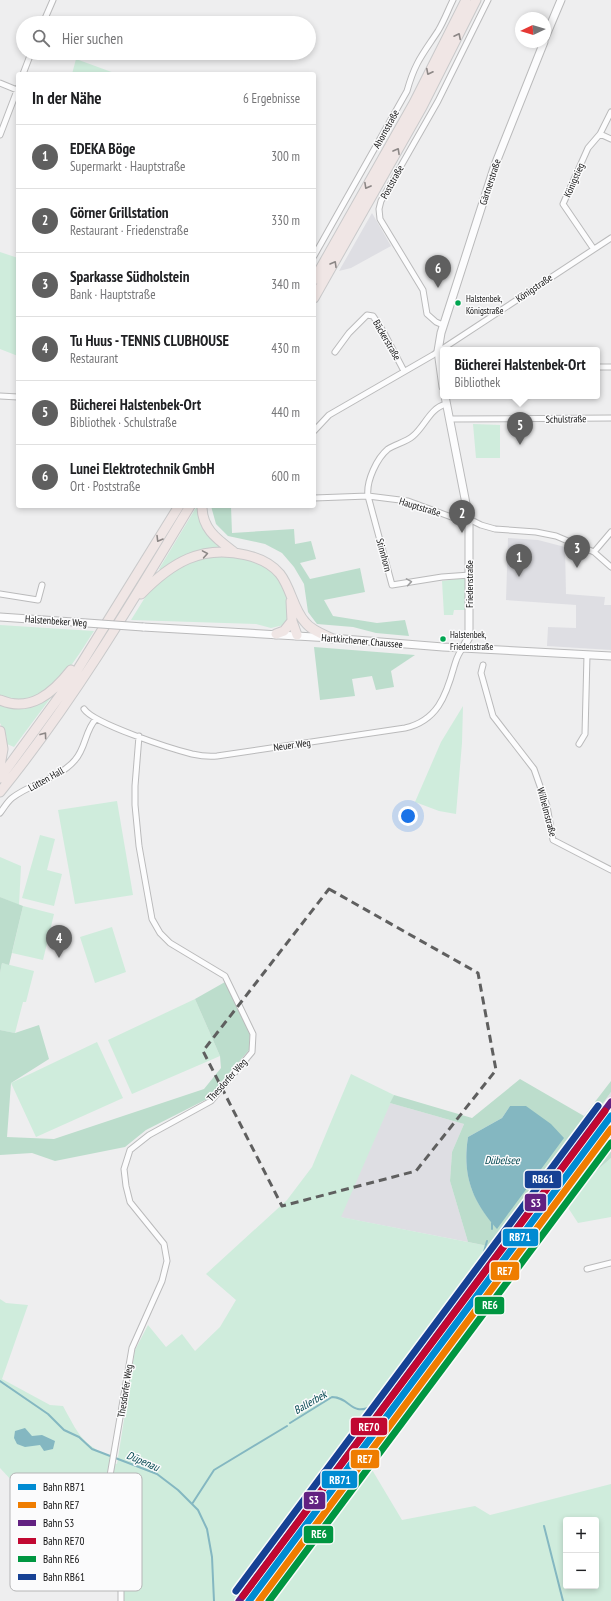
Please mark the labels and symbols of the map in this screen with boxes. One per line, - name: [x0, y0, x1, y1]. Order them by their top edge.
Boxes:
- north arrow: [515, 12, 551, 48]
- one-way arrow: [453, 33, 461, 40]
- one-way arrow: [427, 68, 434, 76]
- street label: Ahornstraße: [370, 107, 402, 151]
- one-way arrow: [393, 148, 400, 155]
- street label: Gärtnerstraße: [476, 157, 504, 207]
- street label: Königstieg: [561, 161, 587, 199]
- street label: Poststraße: [377, 163, 407, 201]
- one-way arrow: [364, 182, 372, 189]
- pin: 6: [425, 255, 451, 288]
- one-way arrow: [329, 261, 336, 268]
- street label: Königstraße: [513, 271, 555, 305]
- place label: Halstenbek, Königstraße: [466, 293, 504, 316]
- marker: Halstenbek, Königstraße: [453, 298, 463, 308]
- street label: Bäckerstraße: [370, 317, 404, 363]
- pin: 5: [507, 412, 533, 445]
- street label: Schulstraße: [545, 412, 587, 426]
- street label: Hauptstraße: [398, 495, 442, 519]
- pin: 2: [449, 500, 475, 533]
- one-way arrow: [157, 535, 164, 542]
- pin: 3: [564, 535, 590, 568]
- street label: Stinnhorn: [373, 537, 395, 573]
- pin: 1: [506, 544, 532, 577]
- one-way arrow: [202, 550, 208, 558]
- street label: Friedenstraße: [463, 560, 476, 608]
- one-way arrow: [406, 578, 412, 587]
- street label: Halstenbeker Weg: [25, 612, 87, 630]
- place label: Halstenbek, Friedenstraße: [450, 629, 493, 652]
- street label: Hartkirchener Chaussee: [321, 631, 403, 651]
- marker: Halstenbek, Friedenstraße: [438, 634, 448, 644]
- one-way arrow: [39, 733, 46, 740]
- street label: Neuer Weg: [273, 736, 311, 754]
- street label: Lütten Hall: [26, 764, 67, 794]
- street label: Wilhelmstraße: [534, 786, 560, 838]
- your location: [398, 806, 418, 826]
- pin: 4: [46, 925, 72, 958]
- street label: Thesdorfer Weg: [204, 1056, 250, 1104]
- water label: Dübelsee: [484, 1153, 521, 1167]
- line badge: RB61: [524, 1170, 562, 1189]
- text: RB61: [532, 1172, 554, 1186]
- line badge: S3: [524, 1193, 547, 1212]
- text: S3: [531, 1196, 541, 1210]
- line badge: RB71: [502, 1228, 539, 1247]
- text: RB71: [509, 1230, 531, 1244]
- line badge: RE7: [490, 1261, 520, 1281]
- text: RE7: [497, 1264, 513, 1278]
- line badge: RE6: [474, 1296, 505, 1315]
- text: RE6: [482, 1298, 498, 1312]
- street label: Thesdorfer Weg: [114, 1363, 136, 1419]
- water label: Ballerbek: [291, 1386, 331, 1417]
- line badge: RE70: [350, 1417, 388, 1436]
- text: RE70: [359, 1420, 379, 1434]
- water label: Düpenau: [125, 1448, 162, 1475]
- line badge: RE7: [350, 1449, 380, 1469]
- text: RE7: [357, 1452, 373, 1466]
- line badge: RB71: [321, 1470, 358, 1489]
- legend: [10, 1473, 142, 1591]
- text: RB71: [329, 1473, 351, 1487]
- text: Bahn RB71: [43, 1480, 85, 1494]
- line badge: S3: [303, 1491, 326, 1510]
- text: S3: [309, 1493, 319, 1507]
- text: Bahn RE7: [43, 1498, 80, 1512]
- text: Bahn S3: [43, 1516, 74, 1530]
- line badge: RE6: [303, 1525, 334, 1544]
- text: RE6: [311, 1527, 327, 1541]
- text: Bahn RE70: [43, 1534, 85, 1548]
- text: Bahn RE6: [43, 1552, 80, 1566]
- text: Bahn RB61: [43, 1570, 85, 1584]

